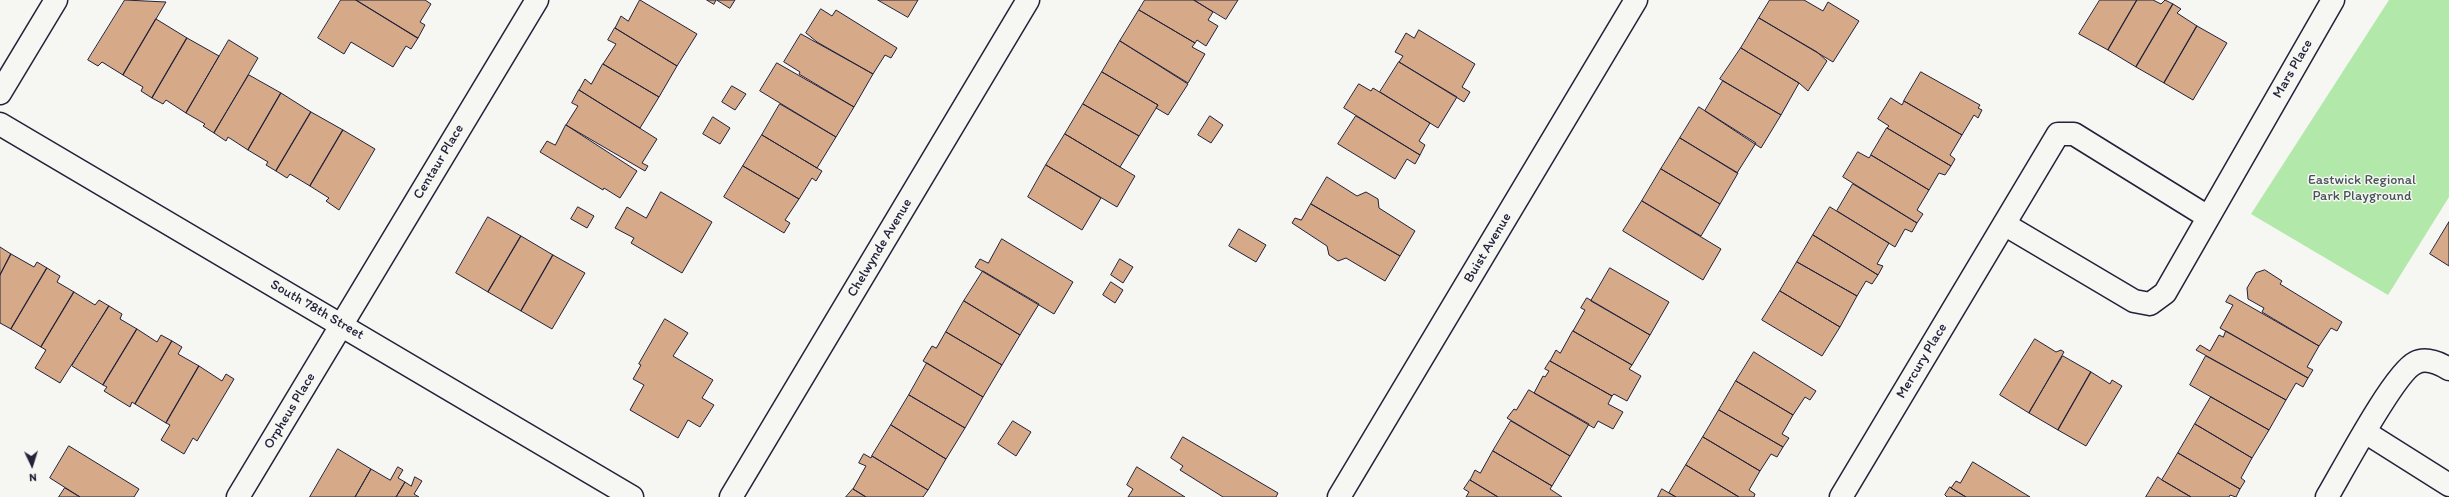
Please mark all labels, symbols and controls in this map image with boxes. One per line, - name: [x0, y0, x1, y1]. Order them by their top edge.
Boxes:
- street label: Mars Place: [2269, 36, 2317, 102]
- street label: Centaur Place: [410, 121, 468, 203]
- park label: Eastwick Regional Park Playground: [2308, 172, 2416, 204]
- street label: Chelwynde Avenue: [844, 196, 916, 300]
- street label: Buist Avenue: [1461, 210, 1515, 286]
- street label: South 78th Street: [267, 276, 367, 344]
- street label: Mercury Place: [1893, 320, 1951, 402]
- street label: Orpheus Place: [261, 370, 319, 452]
- north arrow: [12, 445, 52, 485]
- text: N: [29, 471, 37, 484]

